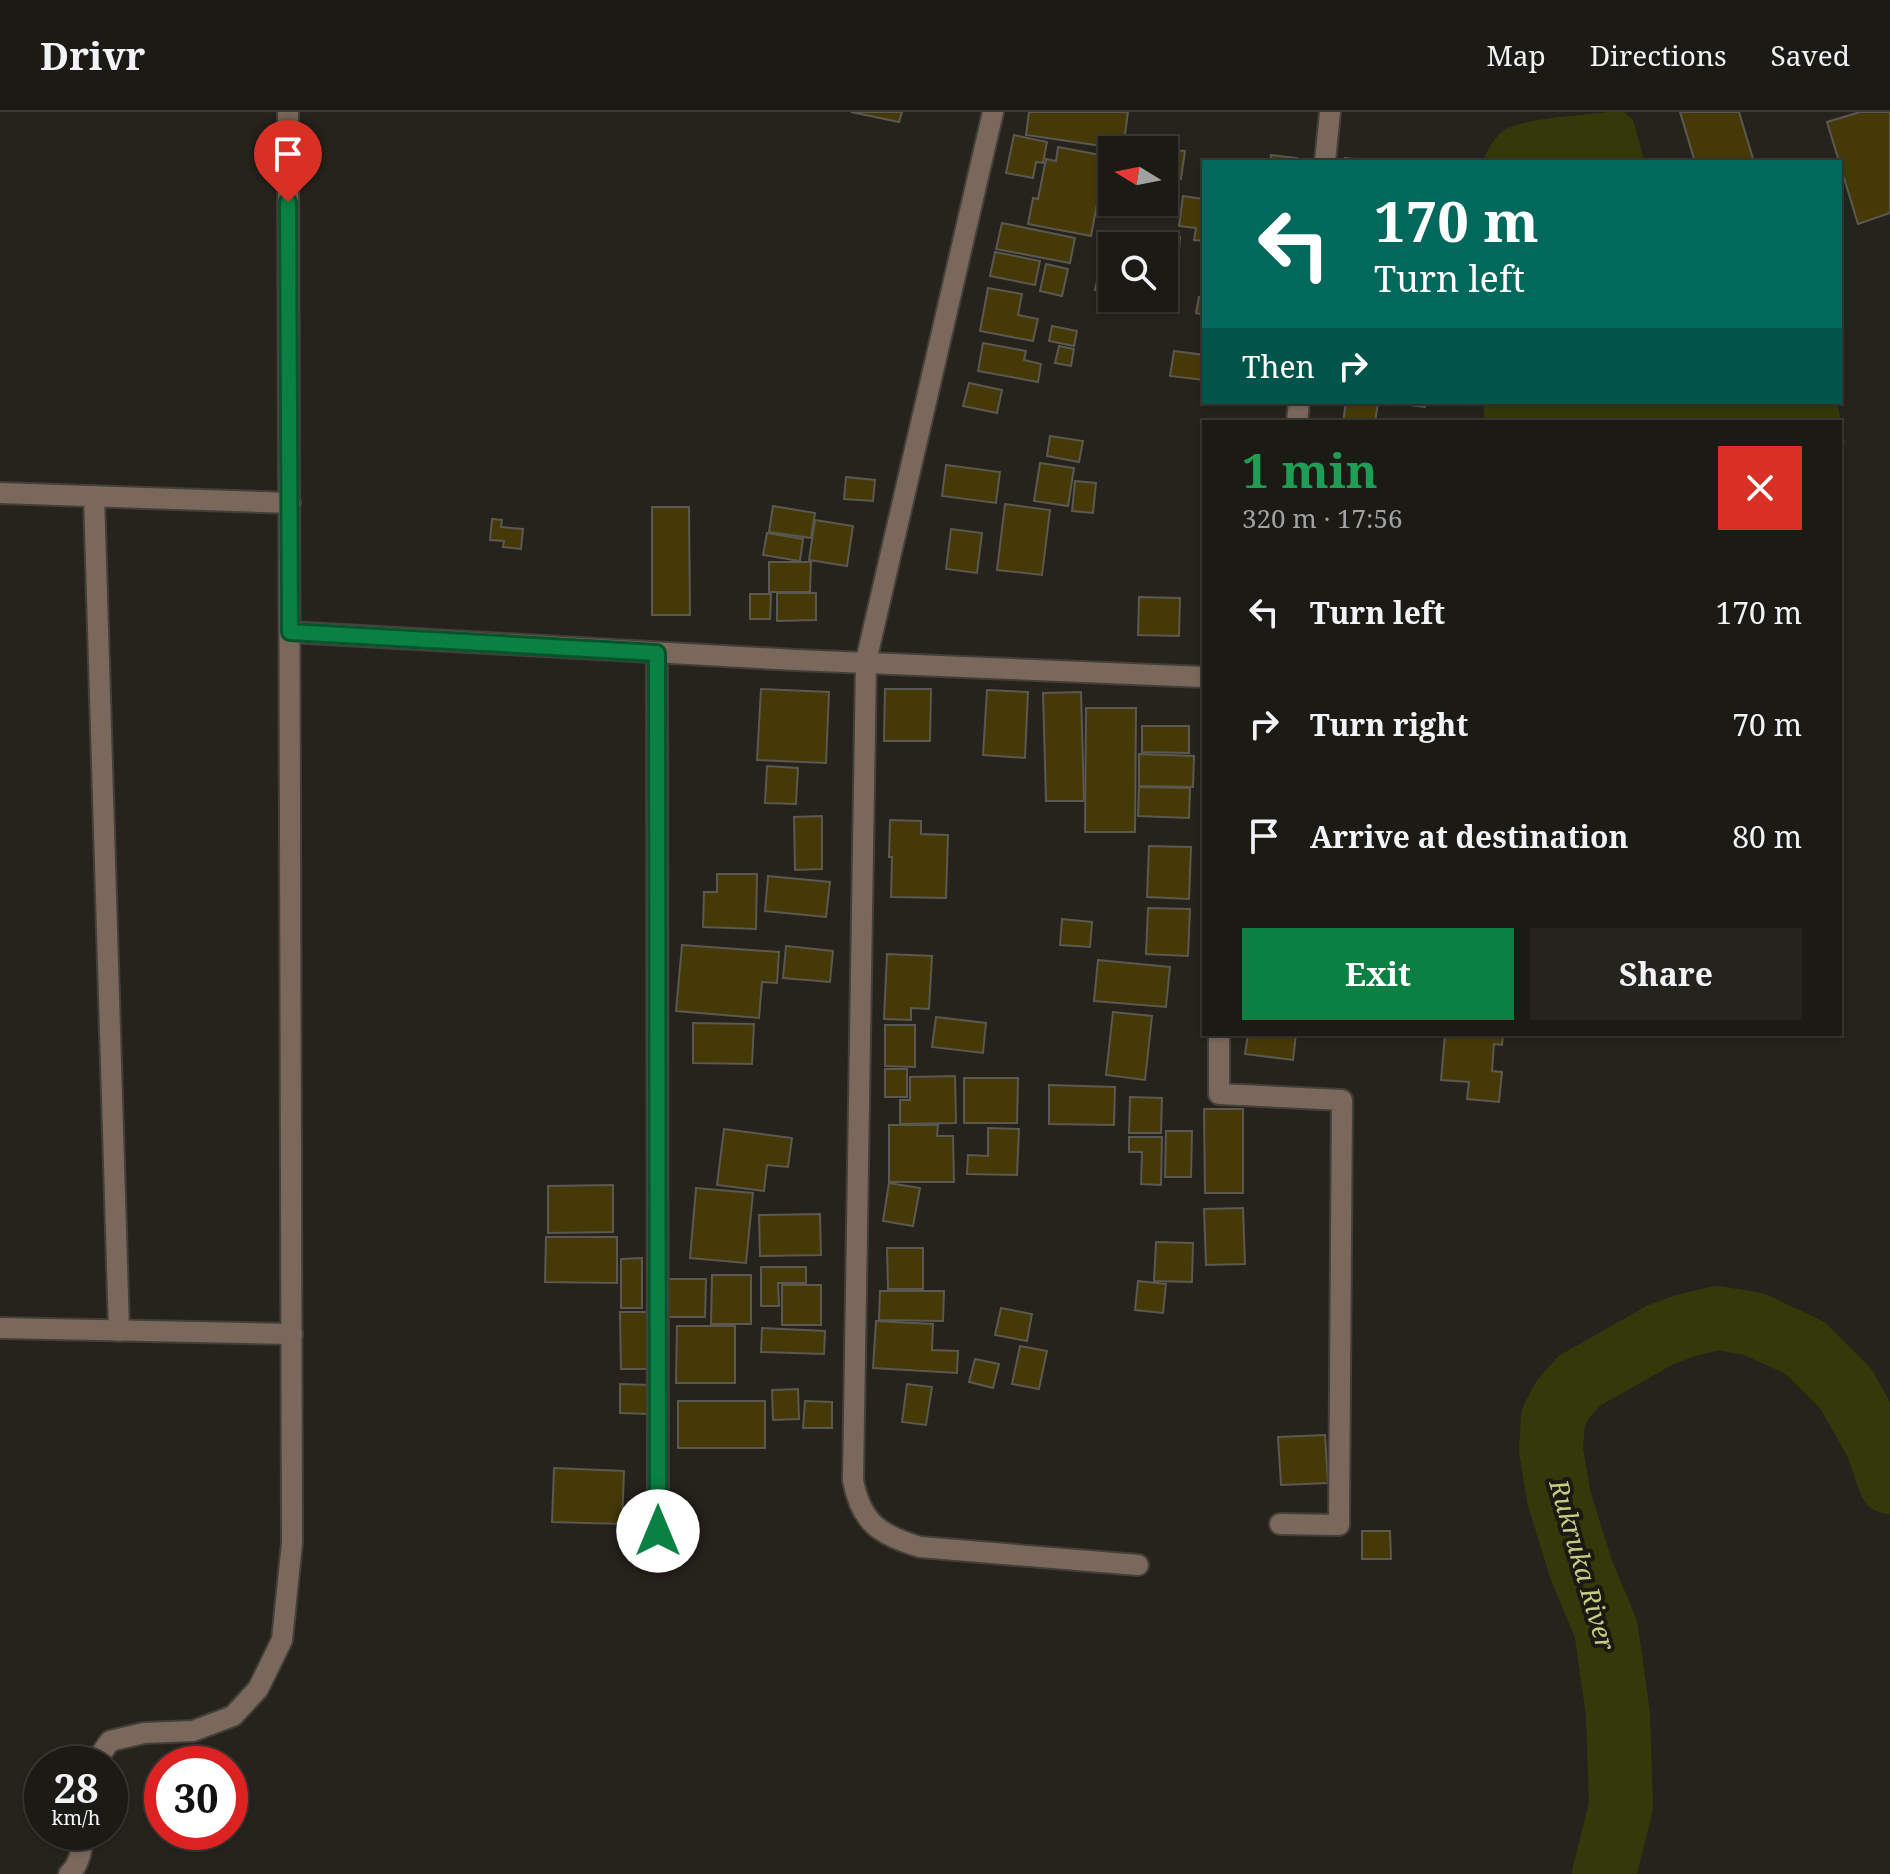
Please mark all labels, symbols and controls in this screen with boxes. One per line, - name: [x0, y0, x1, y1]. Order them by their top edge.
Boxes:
- text: Drivr: [40, 29, 145, 81]
- text: Map: [1486, 36, 1546, 74]
- text: Directions: [1590, 36, 1727, 74]
- text: Saved: [1771, 36, 1850, 74]
- pin: [254, 120, 322, 202]
- icon: arrive: [266, 132, 310, 176]
- north arrow: [1098, 136, 1178, 216]
- map controls: [1098, 136, 1178, 312]
- text: 170 m: [1374, 182, 1539, 258]
- icon: left: [1242, 192, 1346, 296]
- button: search: [1098, 232, 1178, 312]
- text: Turn left: [1374, 254, 1525, 303]
- icon: right: [1331, 344, 1375, 388]
- text: Then: [1242, 346, 1315, 387]
- text: 1 min: [1242, 437, 1378, 502]
- button: close: [1718, 446, 1802, 530]
- text: 320 m · 17:56: [1242, 500, 1403, 536]
- icon: left: [1242, 590, 1286, 634]
- text: Turn left: [1310, 592, 1445, 633]
- text: 170 m: [1716, 592, 1802, 633]
- icon: right: [1242, 702, 1286, 746]
- text: Turn right: [1310, 704, 1468, 745]
- text: 70 m: [1732, 704, 1802, 745]
- icon: arrive: [1242, 814, 1286, 858]
- text: Arrive at destination: [1310, 816, 1629, 857]
- text: 80 m: [1732, 816, 1802, 857]
- button: Exit: [1242, 928, 1514, 1020]
- button: Share: [1530, 928, 1802, 1020]
- water label: Rukruka River: [1541, 1474, 1625, 1655]
- position arrow: [616, 1489, 700, 1573]
- speed limit sign: 30: [144, 1746, 248, 1850]
- text: 28: [53, 1760, 99, 1815]
- text: km/h: [51, 1804, 101, 1831]

